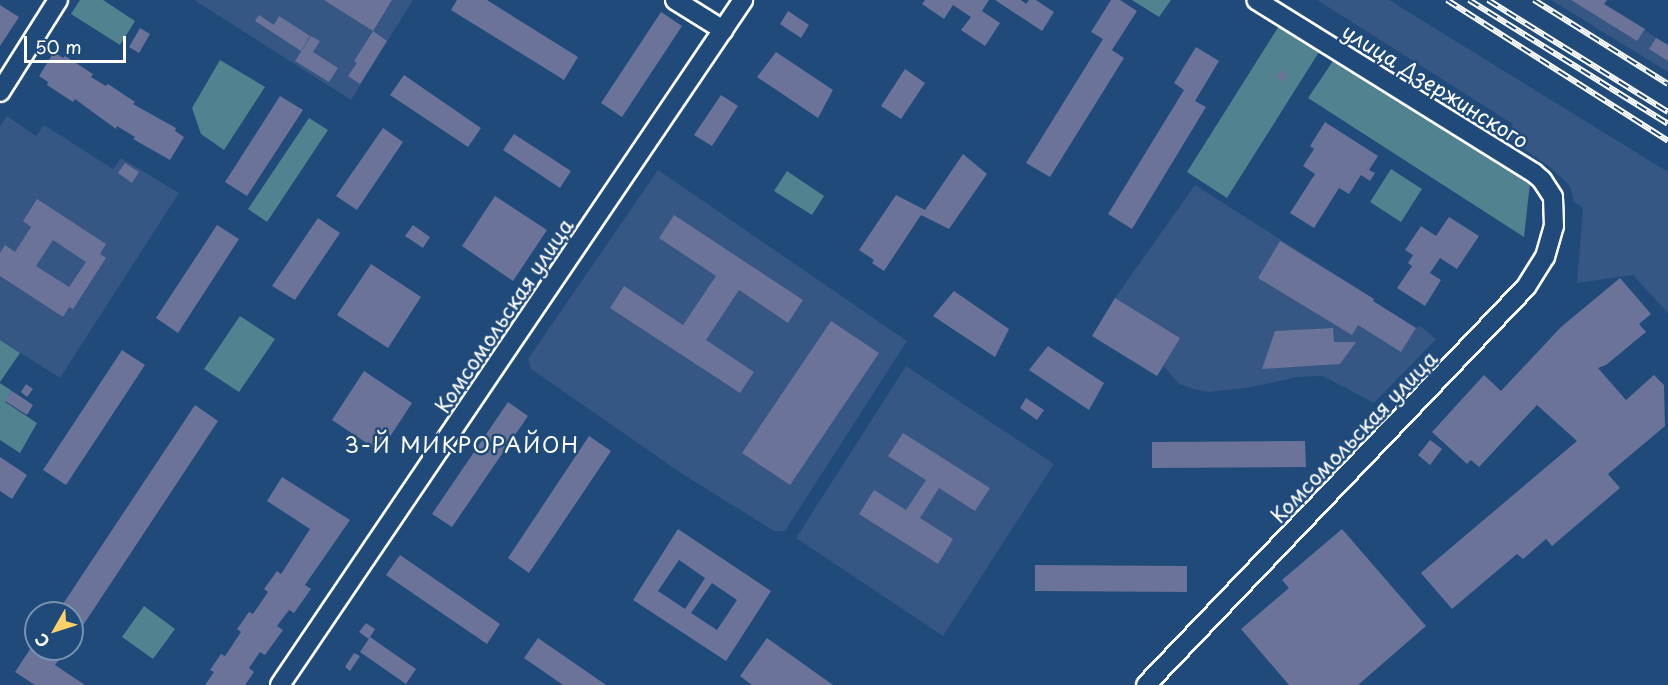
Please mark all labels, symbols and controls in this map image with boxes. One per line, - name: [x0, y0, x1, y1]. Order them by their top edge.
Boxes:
- street label: улица Дзержинского: [1338, 17, 1534, 153]
- scale bar: [27, 24, 129, 62]
- text: 50 m: [35, 33, 82, 60]
- street label: Комсомольская улица: [428, 212, 578, 418]
- street label: Комсомольская улица: [1264, 344, 1442, 528]
- district label: 3-Й МИКРОРАЙОН: [344, 431, 580, 457]
- north arrow: [24, 601, 84, 661]
- text: С: [28, 629, 55, 653]

